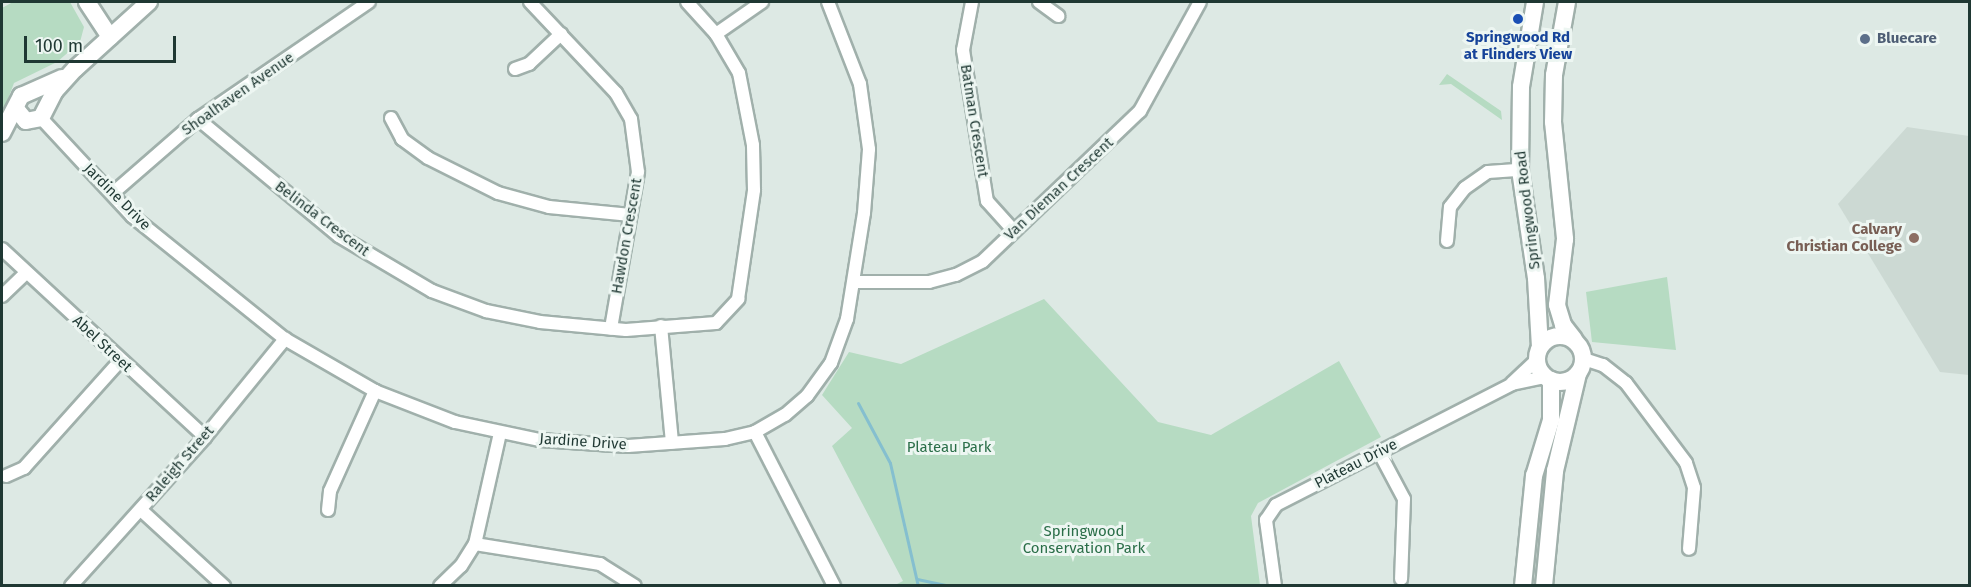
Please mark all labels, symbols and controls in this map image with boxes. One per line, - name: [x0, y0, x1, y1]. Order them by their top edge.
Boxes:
- marker: Springwood Rd at Flinders View: [1511, 12, 1525, 26]
- scale bar: [27, 24, 178, 62]
- place label: Springwood Rd at Flinders View: [1464, 28, 1572, 63]
- place label: Bluecare: [1877, 30, 1937, 48]
- marker: Bluecare: [1858, 32, 1872, 46]
- text: 100 m: [35, 35, 83, 57]
- street label: Shoalhaven Avenue: [178, 49, 298, 139]
- street label: Batman Crescent: [956, 63, 992, 179]
- street label: Van Dieman Crescent: [1001, 134, 1117, 244]
- street label: Springwood Road: [1512, 150, 1544, 270]
- street label: Jardine Drive: [80, 160, 154, 234]
- street label: Hawdon Crescent: [608, 177, 646, 295]
- street label: Belinda Crescent: [271, 178, 373, 260]
- place label: Calvary Christian College: [1787, 220, 1902, 255]
- marker: Calvary Christian College: [1907, 231, 1921, 245]
- street label: Abel Street: [69, 312, 135, 376]
- street label: Raleigh Street: [142, 422, 218, 506]
- street label: Jardine Drive: [539, 430, 627, 454]
- street label: Plateau Drive: [1312, 435, 1400, 493]
- park label: Plateau Park: [907, 439, 991, 457]
- park label: Springwood Conservation Park: [1023, 522, 1145, 557]

